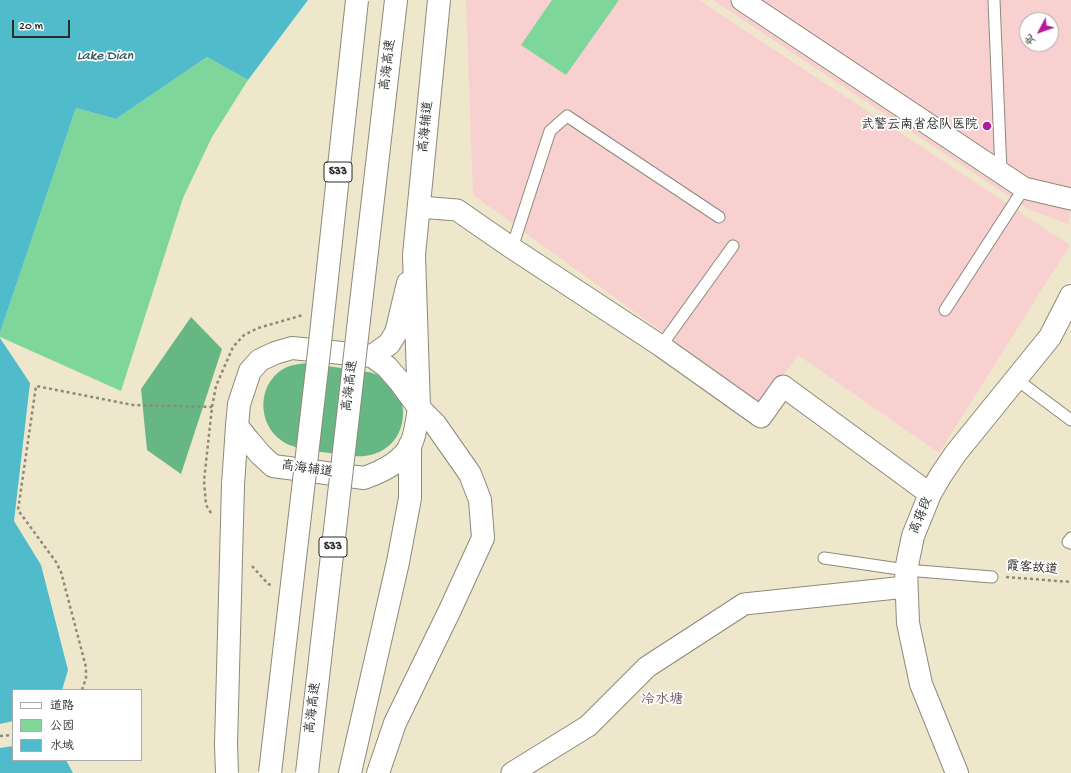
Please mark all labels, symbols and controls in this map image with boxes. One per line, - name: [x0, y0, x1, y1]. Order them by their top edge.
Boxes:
- scale bar: [14, 12, 72, 38]
- north arrow: [1019, 12, 1059, 52]
- text: 20 m: [19, 20, 43, 34]
- text: 北: [1023, 31, 1039, 47]
- street label: 高海高速: [378, 38, 400, 92]
- water label: Lake Dian: [77, 49, 133, 65]
- street label: 高海辅道: [417, 100, 437, 154]
- place label: 武警云南省总队医院: [861, 118, 978, 134]
- marker: 武警云南省总队医院: [981, 120, 993, 132]
- road number: S33: [324, 162, 352, 182]
- street label: 高海高速: [340, 359, 362, 413]
- street label: 高海辅道: [280, 459, 334, 481]
- street label: 高蒋段: [907, 495, 937, 537]
- road number: S33: [319, 537, 347, 557]
- street label: 霞客故道: [1006, 559, 1058, 579]
- street label: 高海高速: [303, 681, 325, 735]
- legend: [12, 689, 142, 761]
- district label: 冷水塘: [641, 693, 683, 709]
- text: 道路: [50, 700, 74, 714]
- text: 公园: [50, 720, 74, 734]
- text: 水域: [50, 740, 74, 754]

